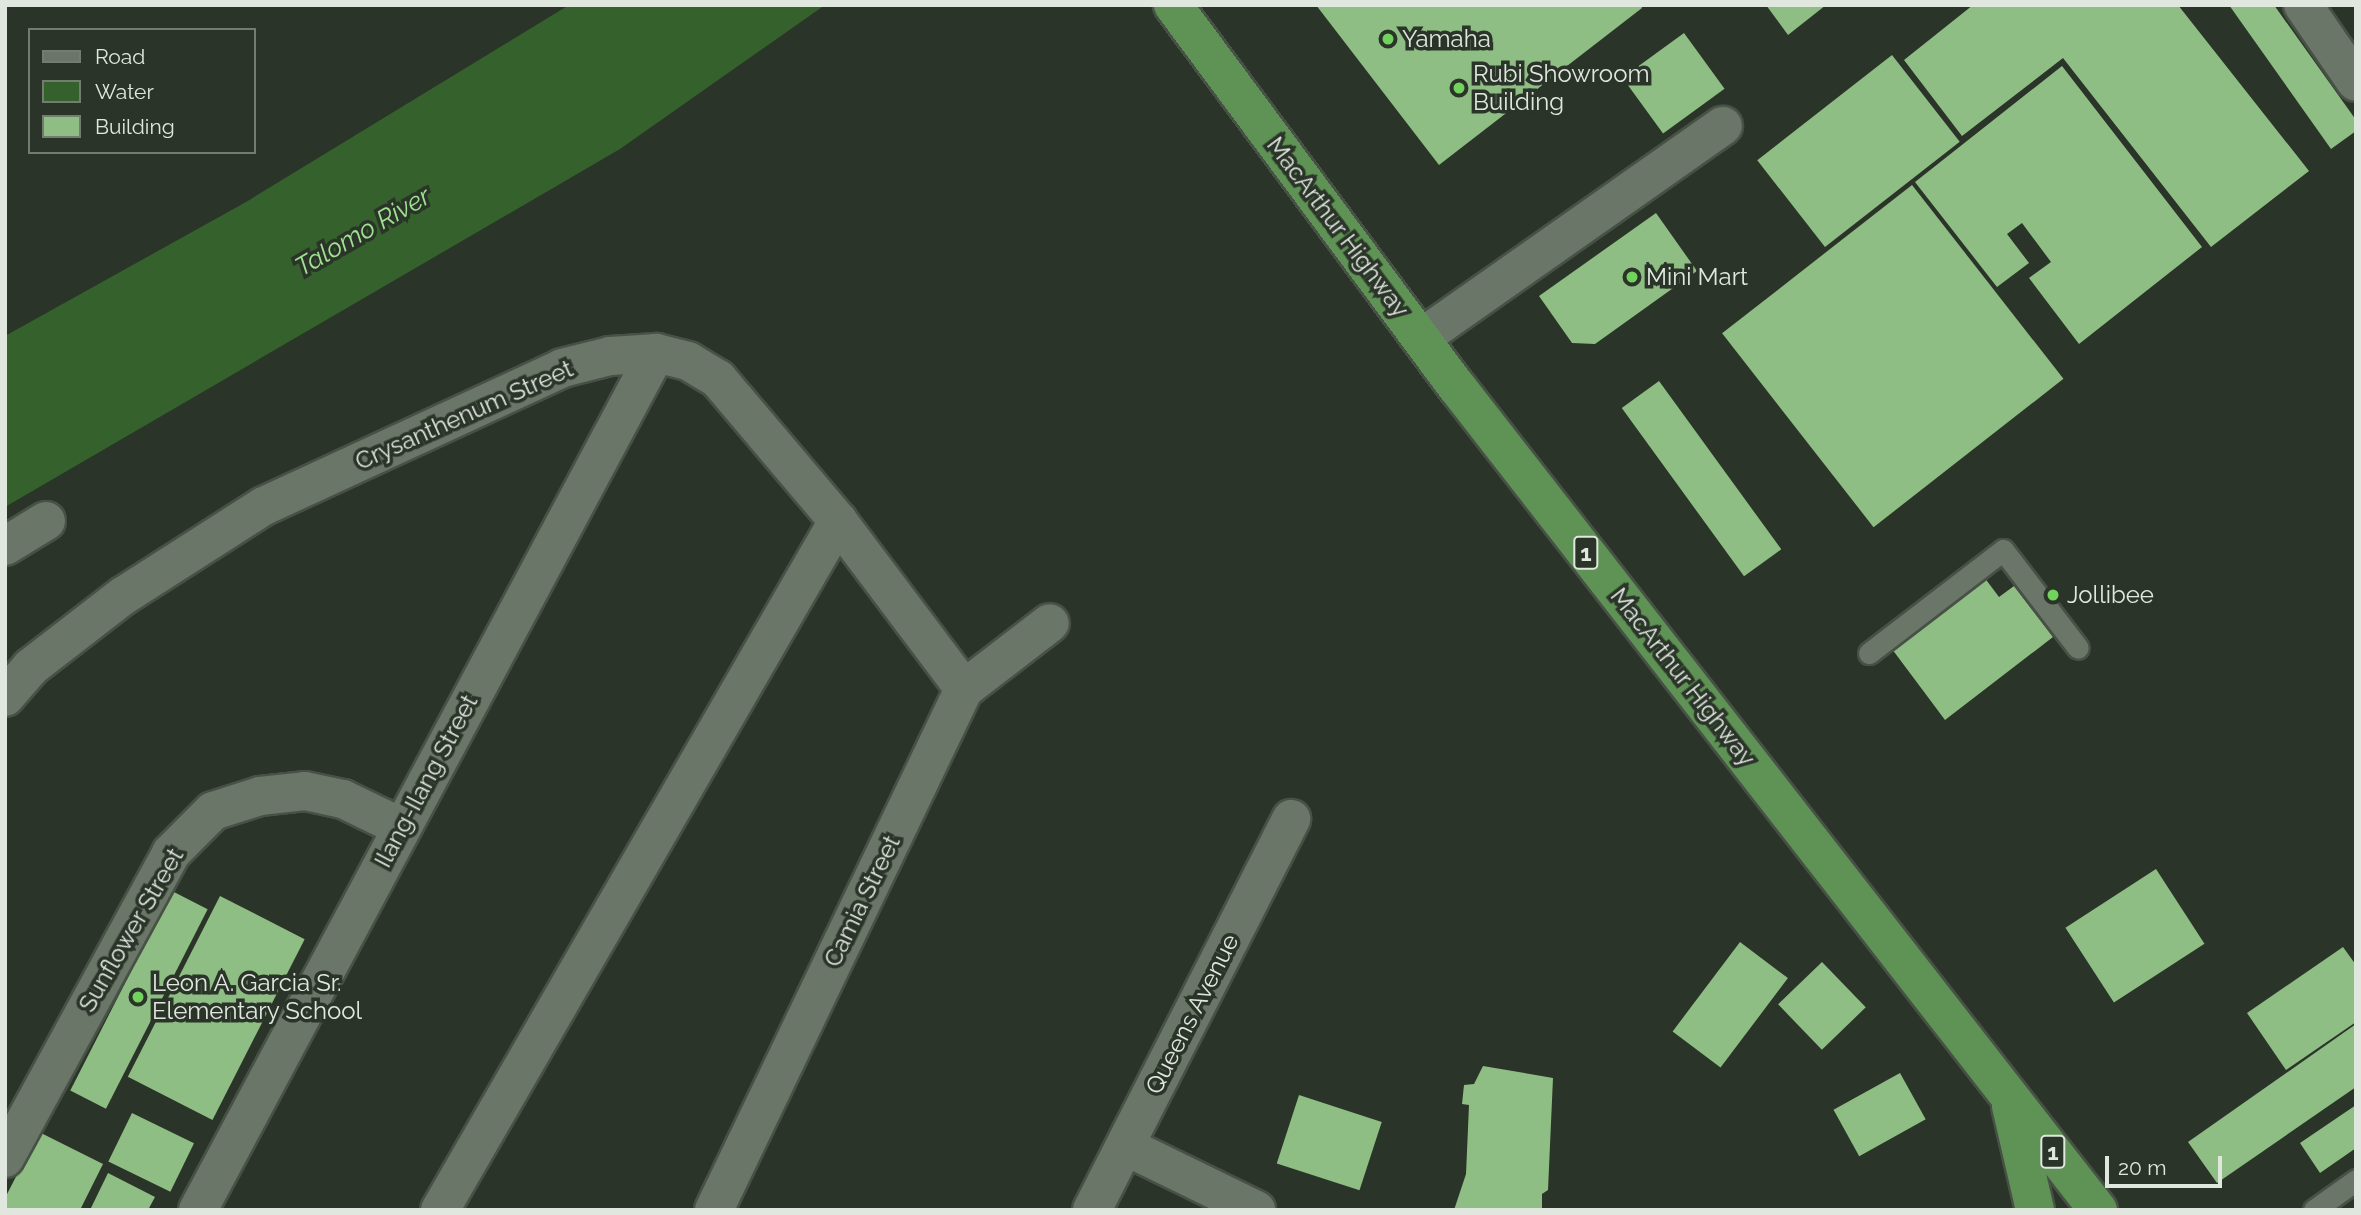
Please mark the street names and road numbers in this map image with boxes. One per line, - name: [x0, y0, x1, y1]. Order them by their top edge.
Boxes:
- street label: MacArthur Highway: [1261, 131, 1415, 323]
- street label: Crysanthenum Street: [351, 354, 577, 476]
- road number: 1: [1572, 534, 1600, 572]
- street label: MacArthur Highway: [1604, 582, 1762, 772]
- street label: Ilang-Ilang Street: [368, 690, 484, 872]
- street label: Camia Street: [818, 831, 906, 971]
- street label: Sunflower Street: [72, 843, 190, 1017]
- street label: Queens Avenue: [1139, 929, 1245, 1099]
- road number: 1: [2039, 1133, 2067, 1172]

